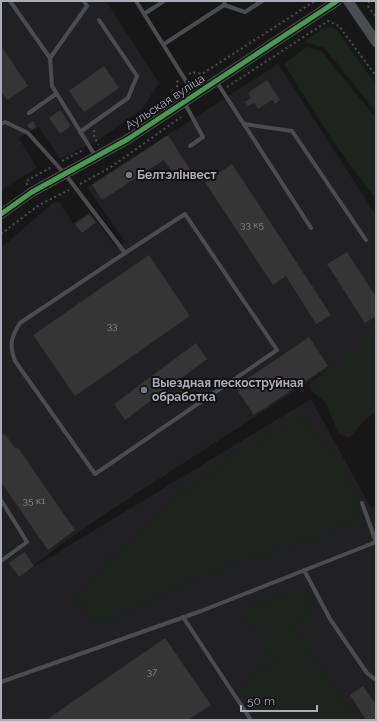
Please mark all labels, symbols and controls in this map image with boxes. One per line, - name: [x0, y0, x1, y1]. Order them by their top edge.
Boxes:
- street label: Аульская вуліца: [123, 71, 207, 133]
- place label: Белтэлінвест: [137, 168, 216, 182]
- marker: Белтэлінвест: [124, 170, 134, 180]
- house number: 33 к5: [240, 219, 264, 230]
- house number: 33: [107, 320, 117, 331]
- place label: Выездная пескоструйная обработка: [152, 376, 304, 404]
- marker: Выездная пескоструйная обработка: [139, 385, 149, 395]
- house number: 35 к1: [23, 495, 46, 506]
- house number: 37: [147, 666, 158, 677]
- scale bar: [241, 687, 317, 713]
- text: 50 m: [247, 694, 275, 708]

